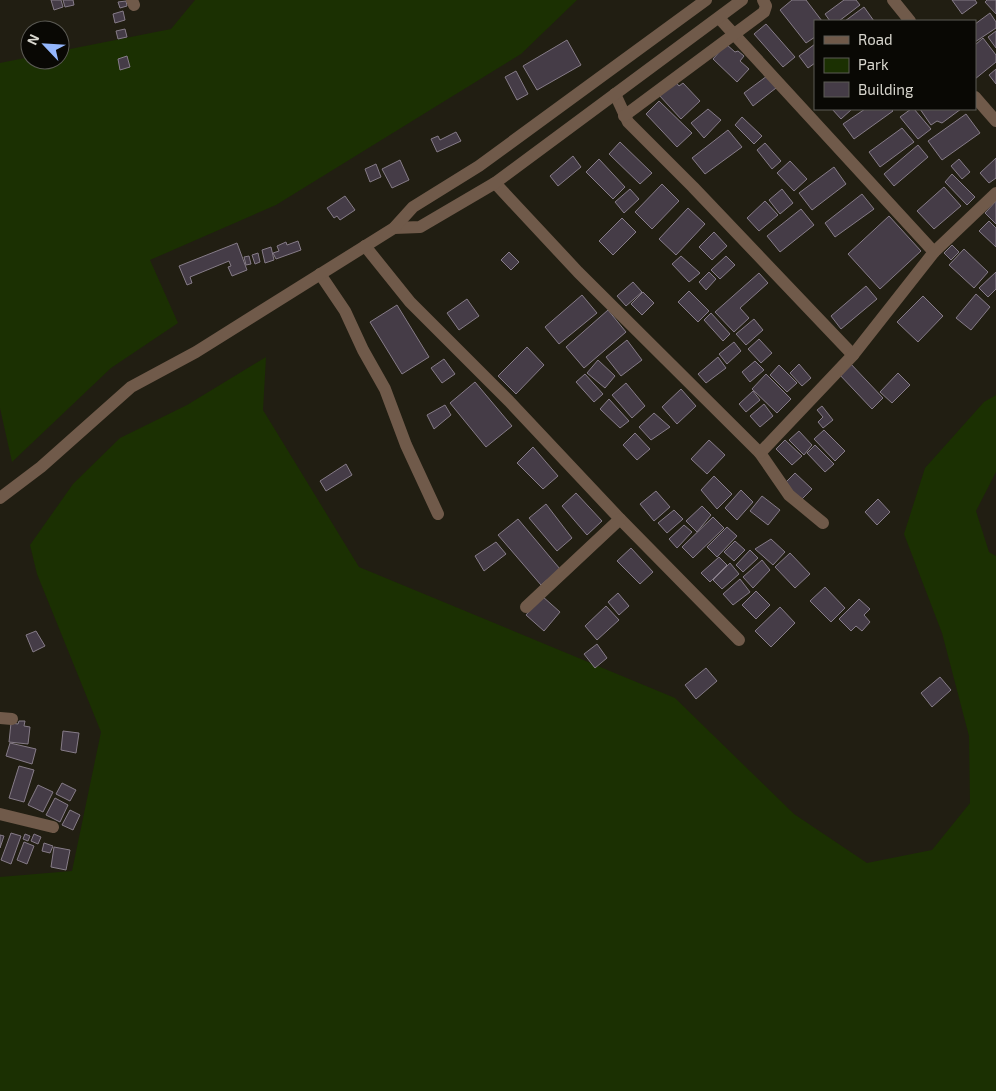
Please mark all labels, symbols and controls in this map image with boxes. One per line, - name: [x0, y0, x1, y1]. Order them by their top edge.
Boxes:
- north arrow: [20, 20, 70, 70]
- legend: [814, 20, 976, 110]
- text: Road: [858, 30, 893, 48]
- text: N: [23, 31, 43, 47]
- text: Park: [858, 55, 889, 73]
- text: Building: [858, 80, 914, 98]

